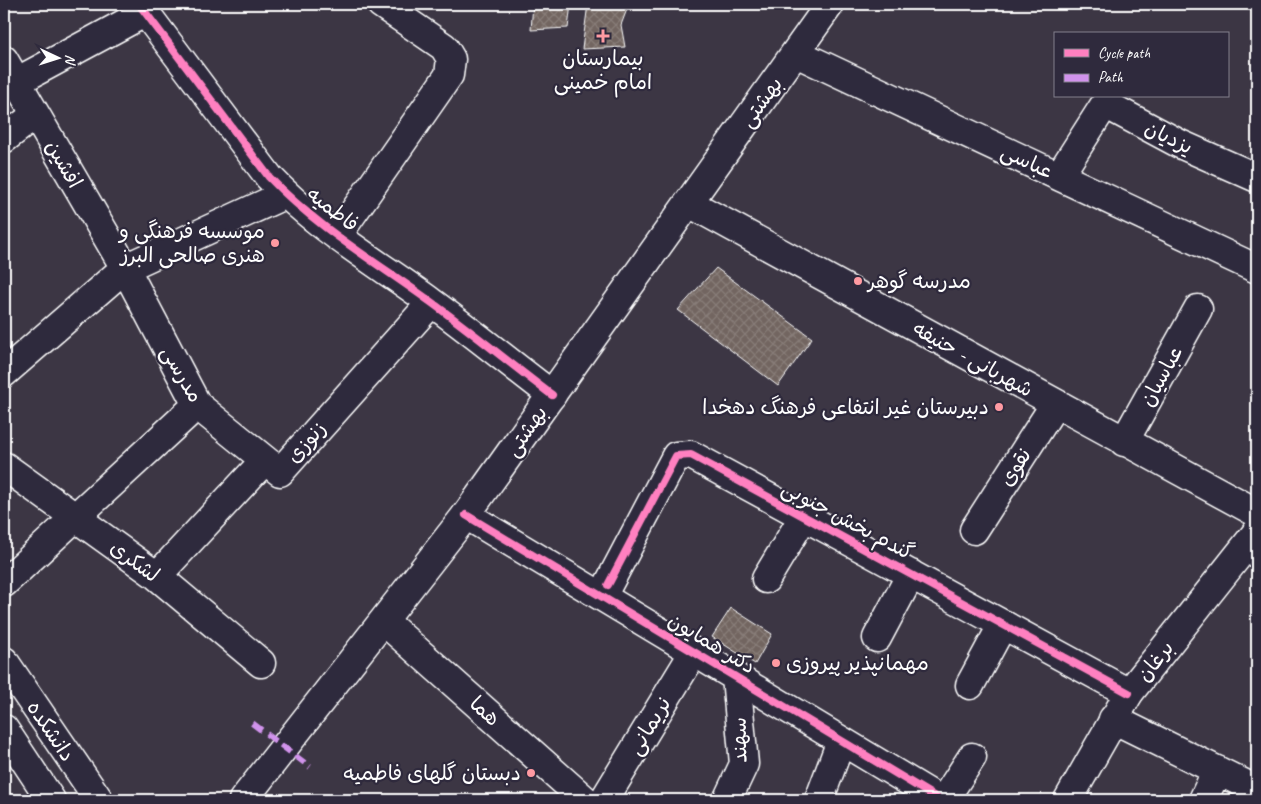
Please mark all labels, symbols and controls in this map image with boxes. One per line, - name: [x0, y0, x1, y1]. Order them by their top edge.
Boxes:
- marker: بیمارستان امام خمینی: [596, 29, 610, 43]
- north arrow: [32, 32, 82, 82]
- legend: [1054, 32, 1228, 98]
- text: Cycle path: [1098, 44, 1150, 63]
- place label: بیمارستان امام خمینی: [554, 45, 652, 98]
- text: N: [62, 54, 79, 66]
- text: Path: [1098, 68, 1124, 87]
- street label: بهشتی: [734, 72, 789, 133]
- street label: یزدیان: [1141, 114, 1197, 160]
- street label: افشین: [40, 135, 88, 193]
- street label: عباسی: [996, 138, 1057, 185]
- street label: فاطمیه: [302, 181, 364, 237]
- place label: موسسه فرهنگی و هنری صالحی البرز: [117, 218, 265, 269]
- marker: موسسه فرهنگی و هنری صالحی البرز: [269, 237, 281, 249]
- place label: مدرسه گوهر: [866, 268, 971, 294]
- marker: مدرسه گوهر: [852, 275, 864, 287]
- street label: شهربانی - حنیفه: [908, 315, 1038, 404]
- street label: مدرسی: [154, 341, 209, 408]
- street label: عباسیان: [1134, 341, 1188, 411]
- place label: دبیرستان غیر انتفاعی فرهنگ دهخدا: [702, 394, 989, 421]
- street label: بهشتی: [499, 400, 554, 462]
- marker: دبیرستان غیر انتفاعی فرهنگ دهخدا: [993, 401, 1005, 413]
- street label: زنوزی: [280, 416, 332, 468]
- street label: نقوی: [993, 443, 1037, 491]
- street label: گندم بخش جنوبی: [776, 474, 918, 568]
- street label: لشکری: [105, 534, 165, 588]
- street label: دکتر همایون: [663, 607, 761, 679]
- street label: برغان: [1131, 635, 1179, 687]
- place label: مهمانپذیر پیروزی: [786, 650, 929, 676]
- marker: مهمانپذیر پیروزی: [770, 657, 782, 669]
- street label: هما: [464, 690, 506, 732]
- street label: نریمانی: [621, 692, 677, 760]
- street label: دانشکده: [21, 696, 81, 766]
- street label: سهند: [726, 717, 752, 763]
- place label: دبستان گلهای فاطمیه: [344, 760, 521, 786]
- marker: دبستان گلهای فاطمیه: [525, 767, 537, 779]

